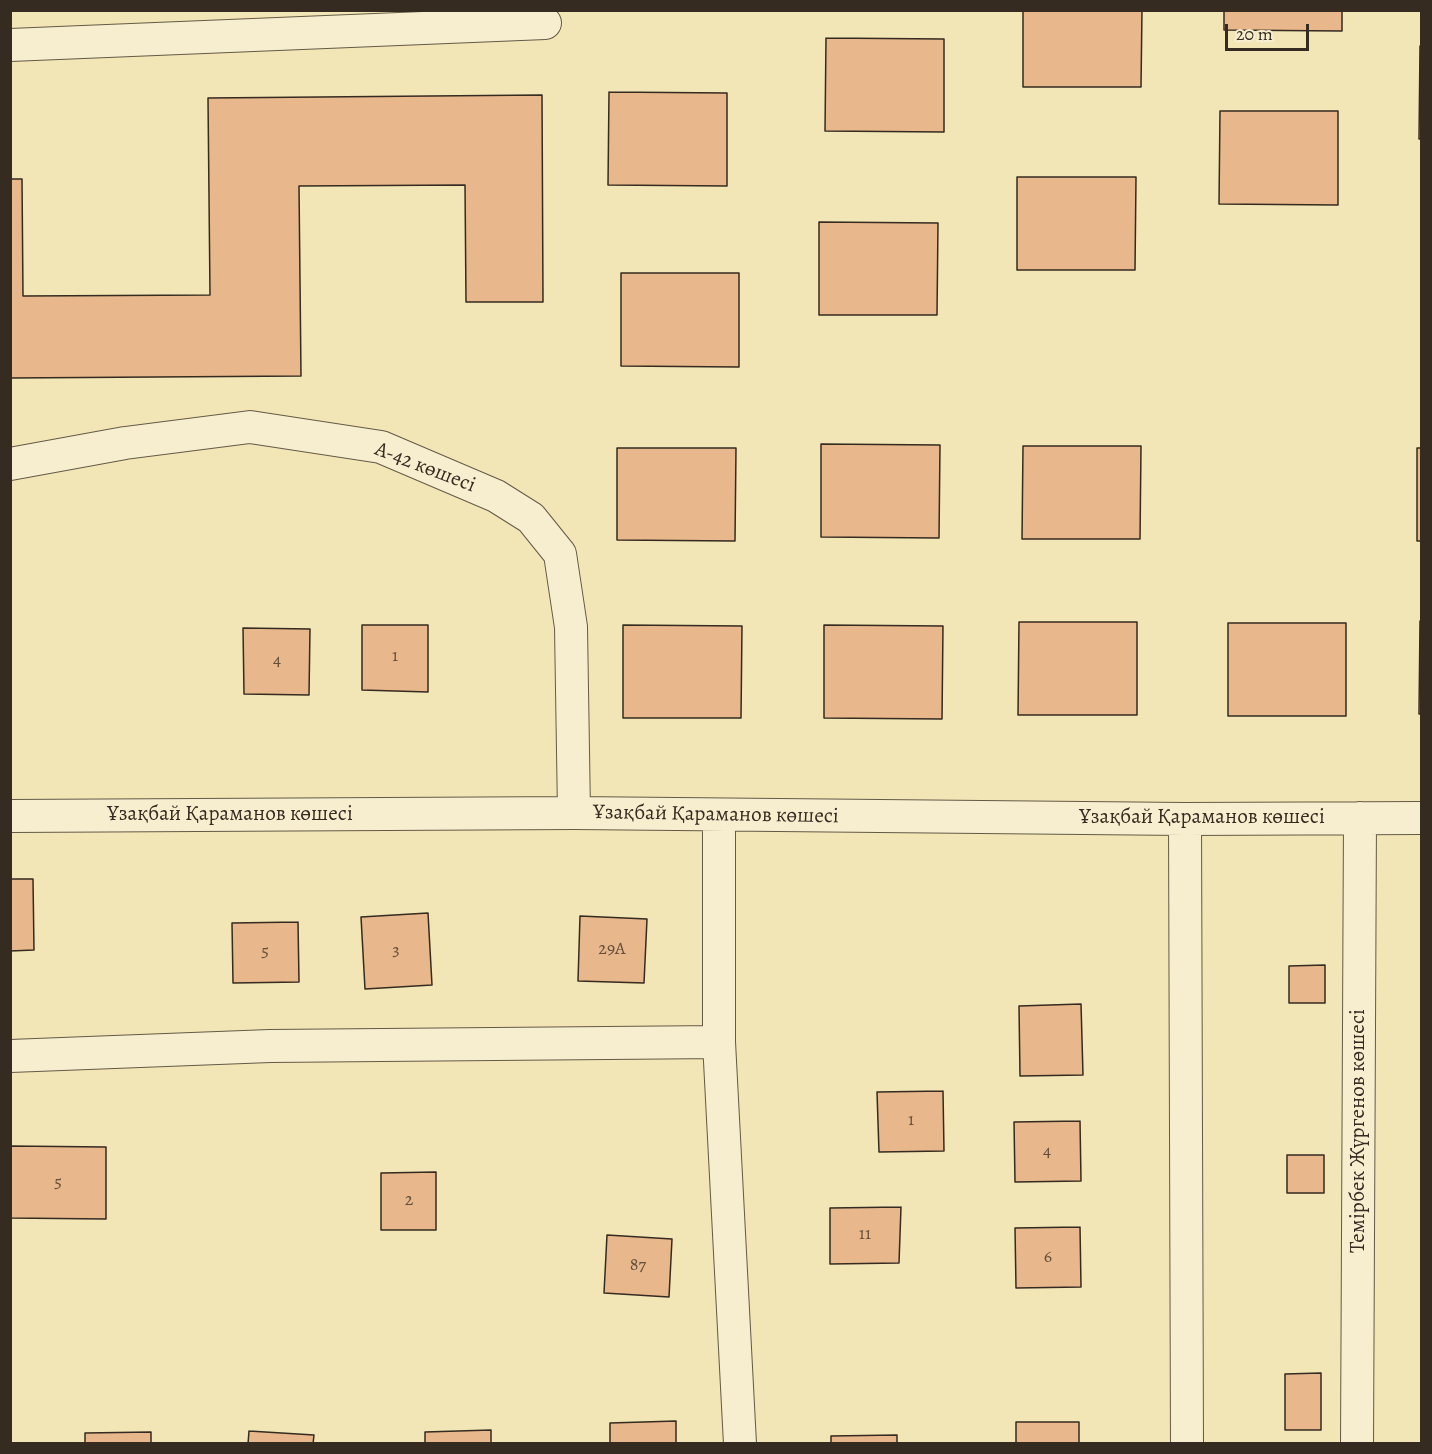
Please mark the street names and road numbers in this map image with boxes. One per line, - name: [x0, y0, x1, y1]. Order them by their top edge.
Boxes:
- street label: А-42 көшесі: [371, 437, 479, 499]
- street label: Ұзақбай Қараманов көшесі: [593, 800, 839, 830]
- street label: Ұзақбай Қараманов көшесі: [107, 802, 353, 828]
- street label: Ұзақбай Қараманов көшесі: [1079, 805, 1325, 831]
- street label: Темірбек Жүргенов көшесі: [1346, 1009, 1372, 1253]

